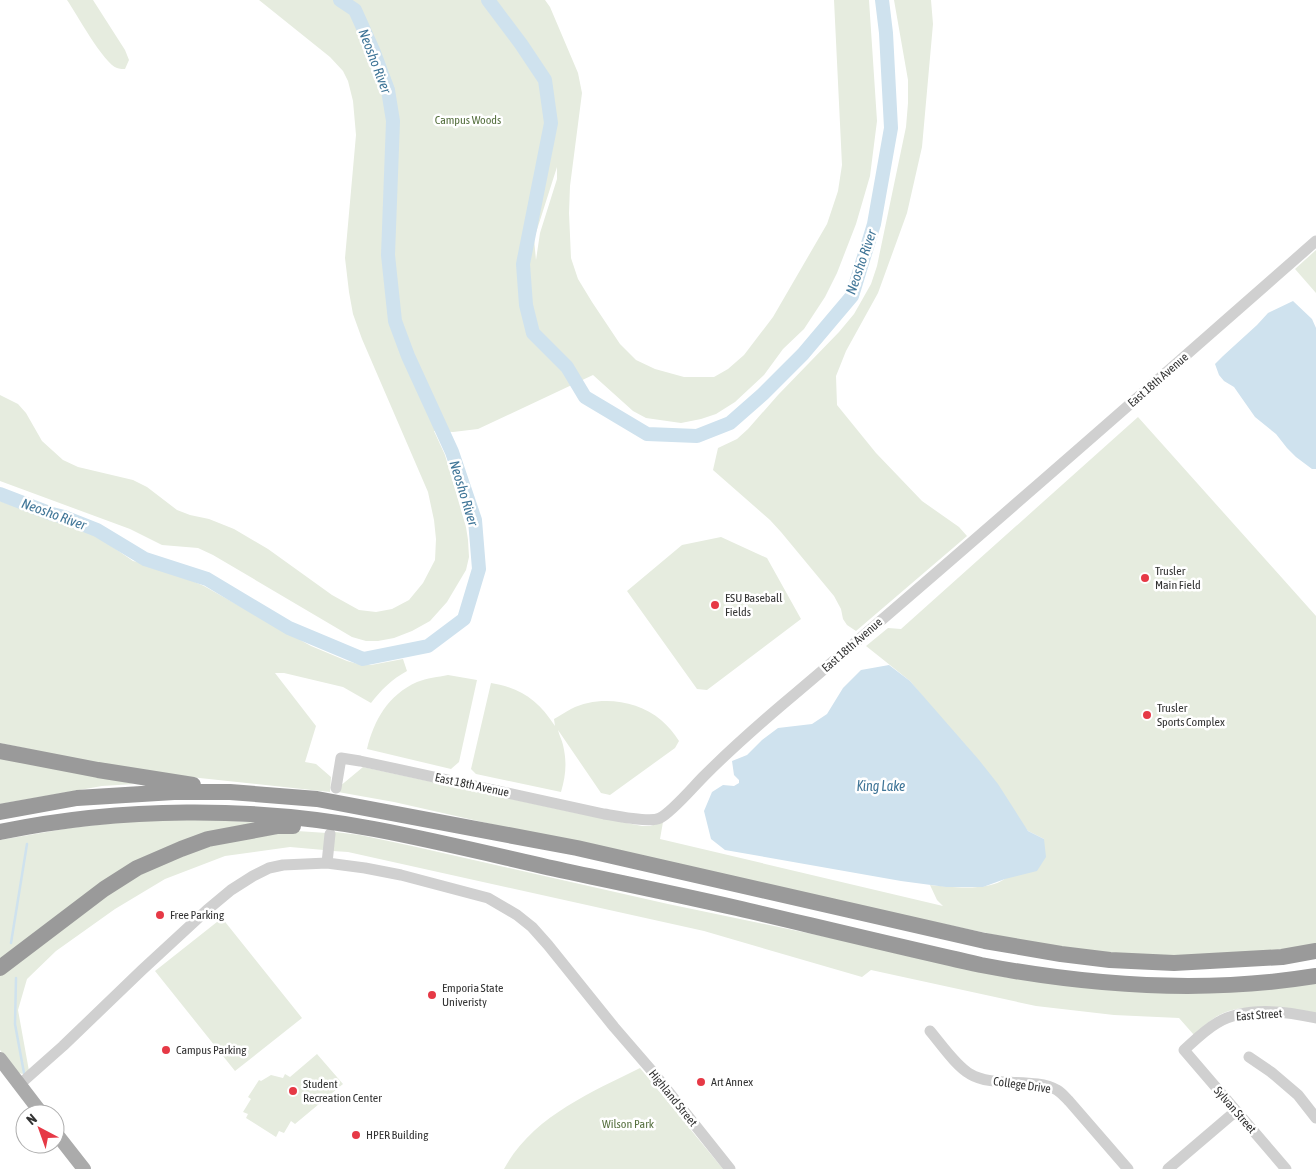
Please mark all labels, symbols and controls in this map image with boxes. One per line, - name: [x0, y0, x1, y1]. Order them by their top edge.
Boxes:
- water label: Neosho River: [355, 27, 395, 96]
- park label: Campus Woods: [435, 113, 501, 127]
- water label: Neosho River: [842, 227, 880, 297]
- street label: East 18th Avenue: [1125, 350, 1191, 410]
- water label: Neosho River: [446, 458, 482, 528]
- water label: Neosho River: [20, 495, 89, 533]
- place label: Trusler Main Field: [1155, 564, 1201, 592]
- marker: Trusler Main Field: [1139, 572, 1151, 584]
- place label: ESU Baseball Fields: [725, 591, 783, 619]
- marker: ESU Baseball Fields: [709, 599, 721, 611]
- street label: East 18th Avenue: [819, 615, 885, 675]
- place label: Trusler Sports Complex: [1157, 701, 1225, 729]
- marker: Trusler Sports Complex: [1141, 709, 1153, 721]
- street label: East 18th Avenue: [434, 770, 510, 800]
- water label: King Lake: [857, 778, 905, 794]
- place label: Free Parking: [170, 908, 225, 922]
- marker: Free Parking: [154, 909, 166, 921]
- place label: Emporia State Univeristy: [442, 981, 503, 1009]
- marker: Emporia State Univeristy: [426, 989, 438, 1001]
- street label: East Street: [1235, 1006, 1283, 1024]
- place label: Campus Parking: [176, 1043, 247, 1057]
- marker: Campus Parking: [160, 1044, 172, 1056]
- street label: Highland Street: [646, 1067, 700, 1130]
- street label: College Drive: [992, 1074, 1052, 1096]
- place label: Art Annex: [711, 1075, 753, 1089]
- marker: Art Annex: [695, 1076, 707, 1088]
- place label: Student Recreation Center: [303, 1077, 382, 1105]
- street label: Sylvan Street: [1211, 1084, 1259, 1137]
- marker: Student Recreation Center: [287, 1085, 299, 1097]
- north arrow: [15, 1104, 65, 1154]
- text: N: [23, 1110, 40, 1128]
- park label: Wilson Park: [602, 1117, 655, 1131]
- place label: HPER Building: [366, 1128, 429, 1142]
- marker: HPER Building: [350, 1129, 362, 1141]

